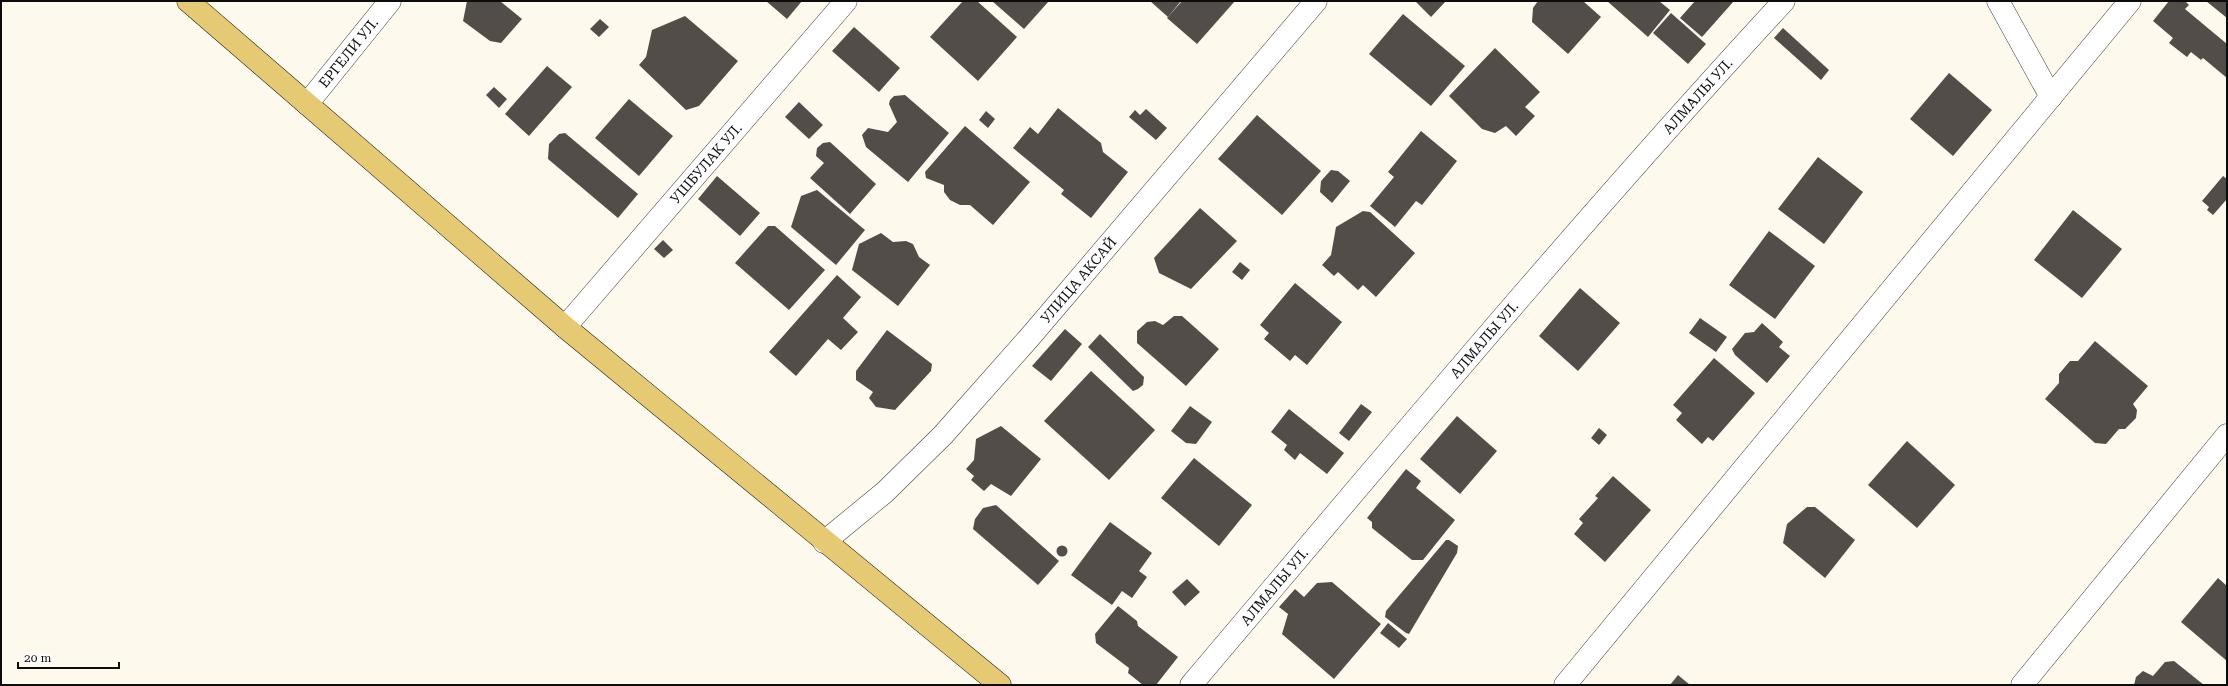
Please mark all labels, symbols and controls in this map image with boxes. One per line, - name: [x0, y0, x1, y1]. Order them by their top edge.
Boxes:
- street label: ЕРГЕЛИ УЛ.: [315, 14, 381, 91]
- street label: АЛМАЛЫ УЛ.: [1660, 55, 1736, 137]
- street label: УШБУЛАК УЛ.: [667, 120, 745, 207]
- street label: УЛИЦА АКСАЙ: [1037, 234, 1119, 326]
- street label: АЛМАЛЫ УЛ.: [1447, 298, 1521, 381]
- street label: АЛМАЛЫ УЛ.: [1237, 545, 1311, 628]
- scale bar: [18, 644, 119, 670]
- text: 20 m: [24, 651, 51, 665]

